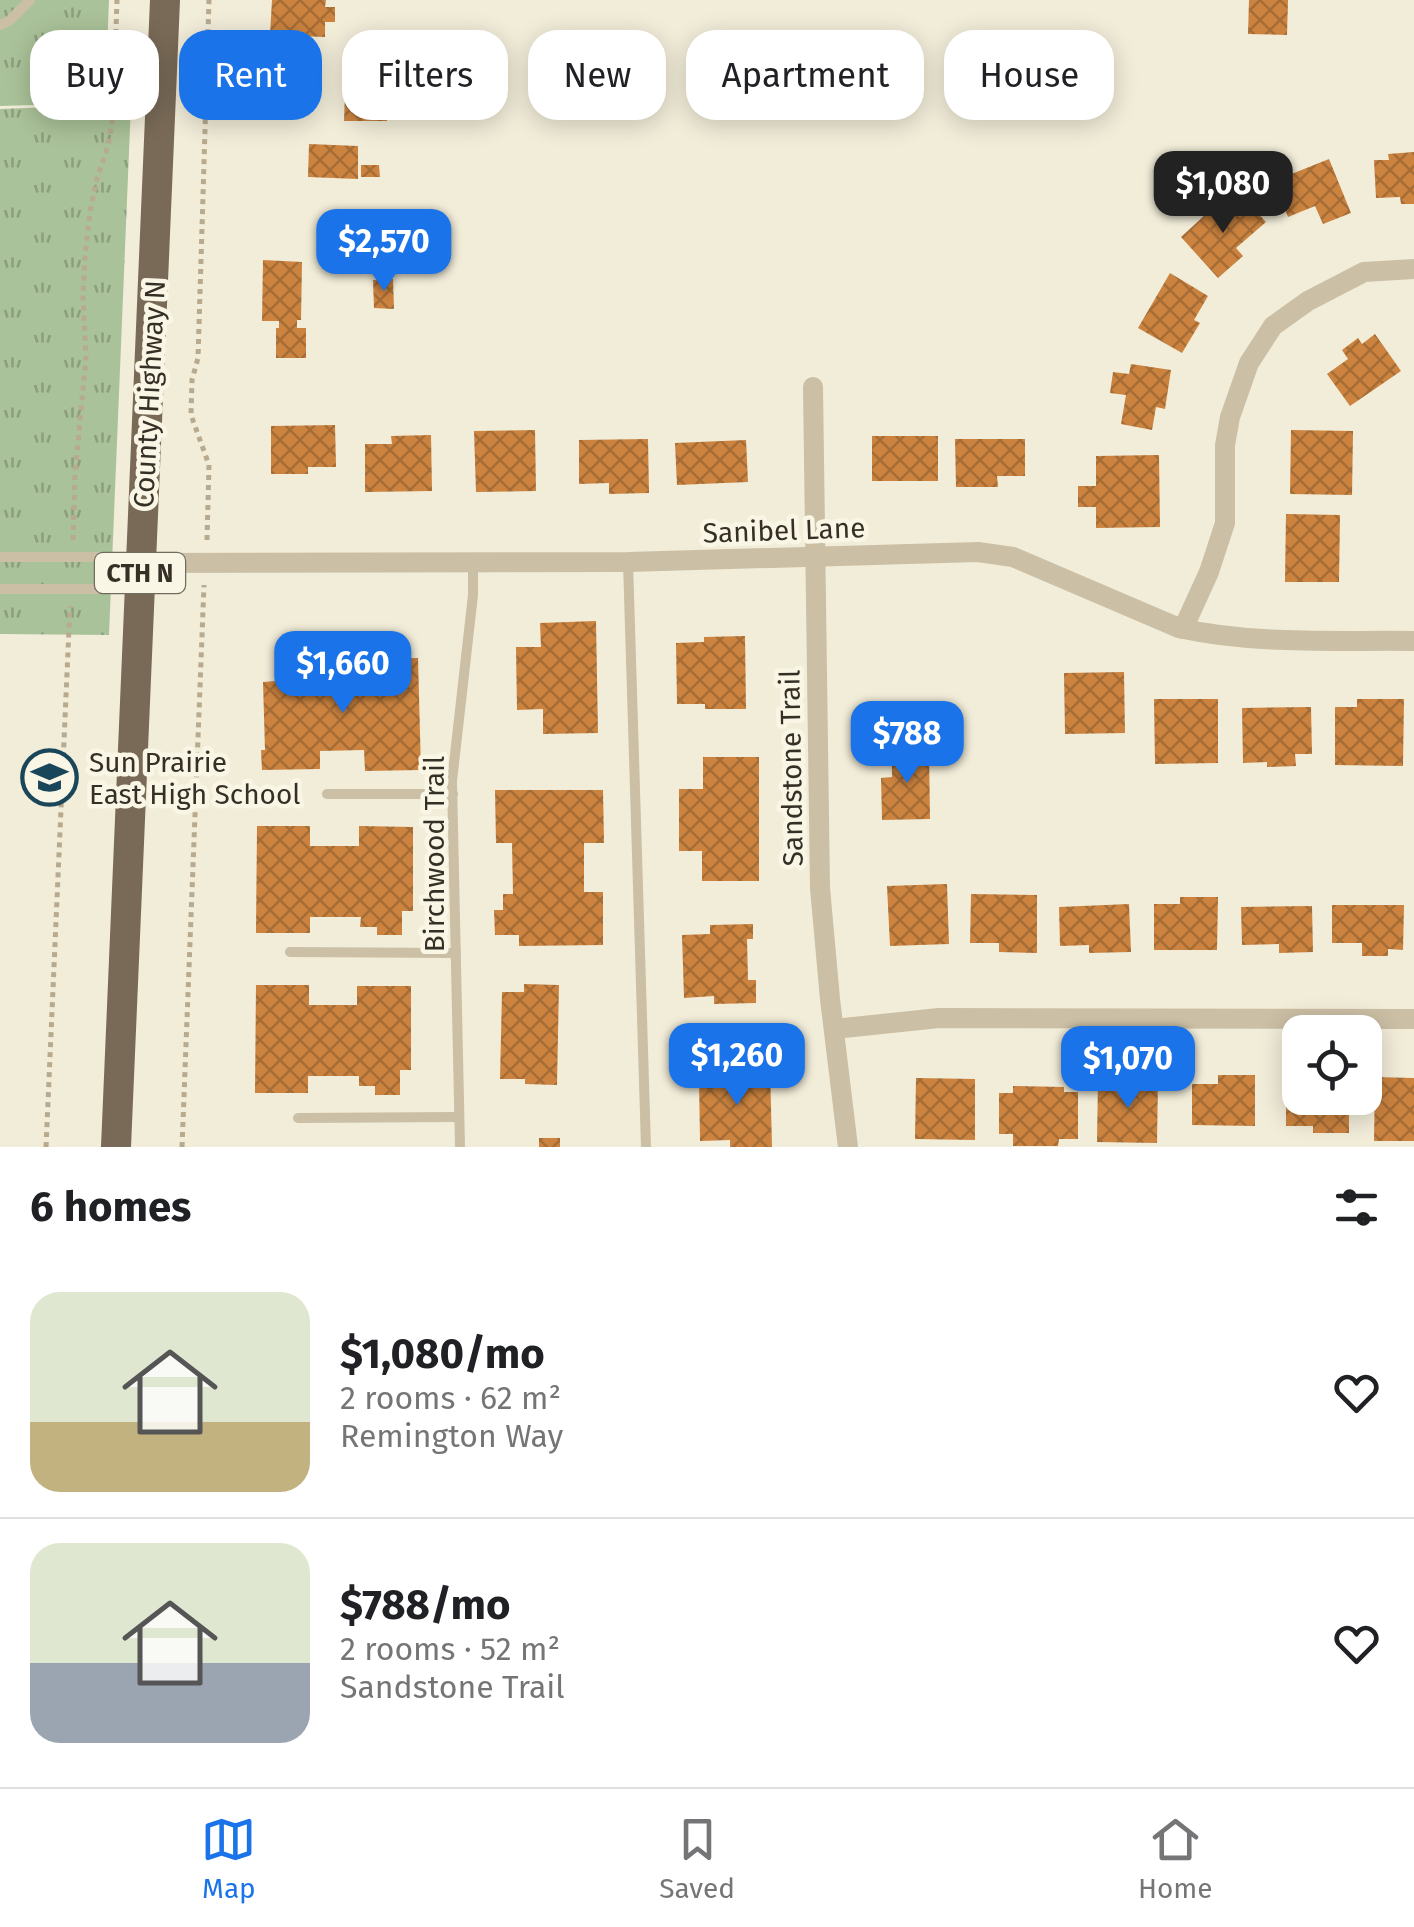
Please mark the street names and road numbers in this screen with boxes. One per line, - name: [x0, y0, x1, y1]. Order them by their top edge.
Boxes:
- street label: County Highway N: [127, 279, 172, 509]
- street label: Sanibel Lane: [702, 511, 866, 550]
- road number: CTH N: [95, 553, 185, 593]
- street label: Sandstone Trail: [773, 669, 810, 867]
- street label: Birchwood Trail: [418, 756, 451, 952]

